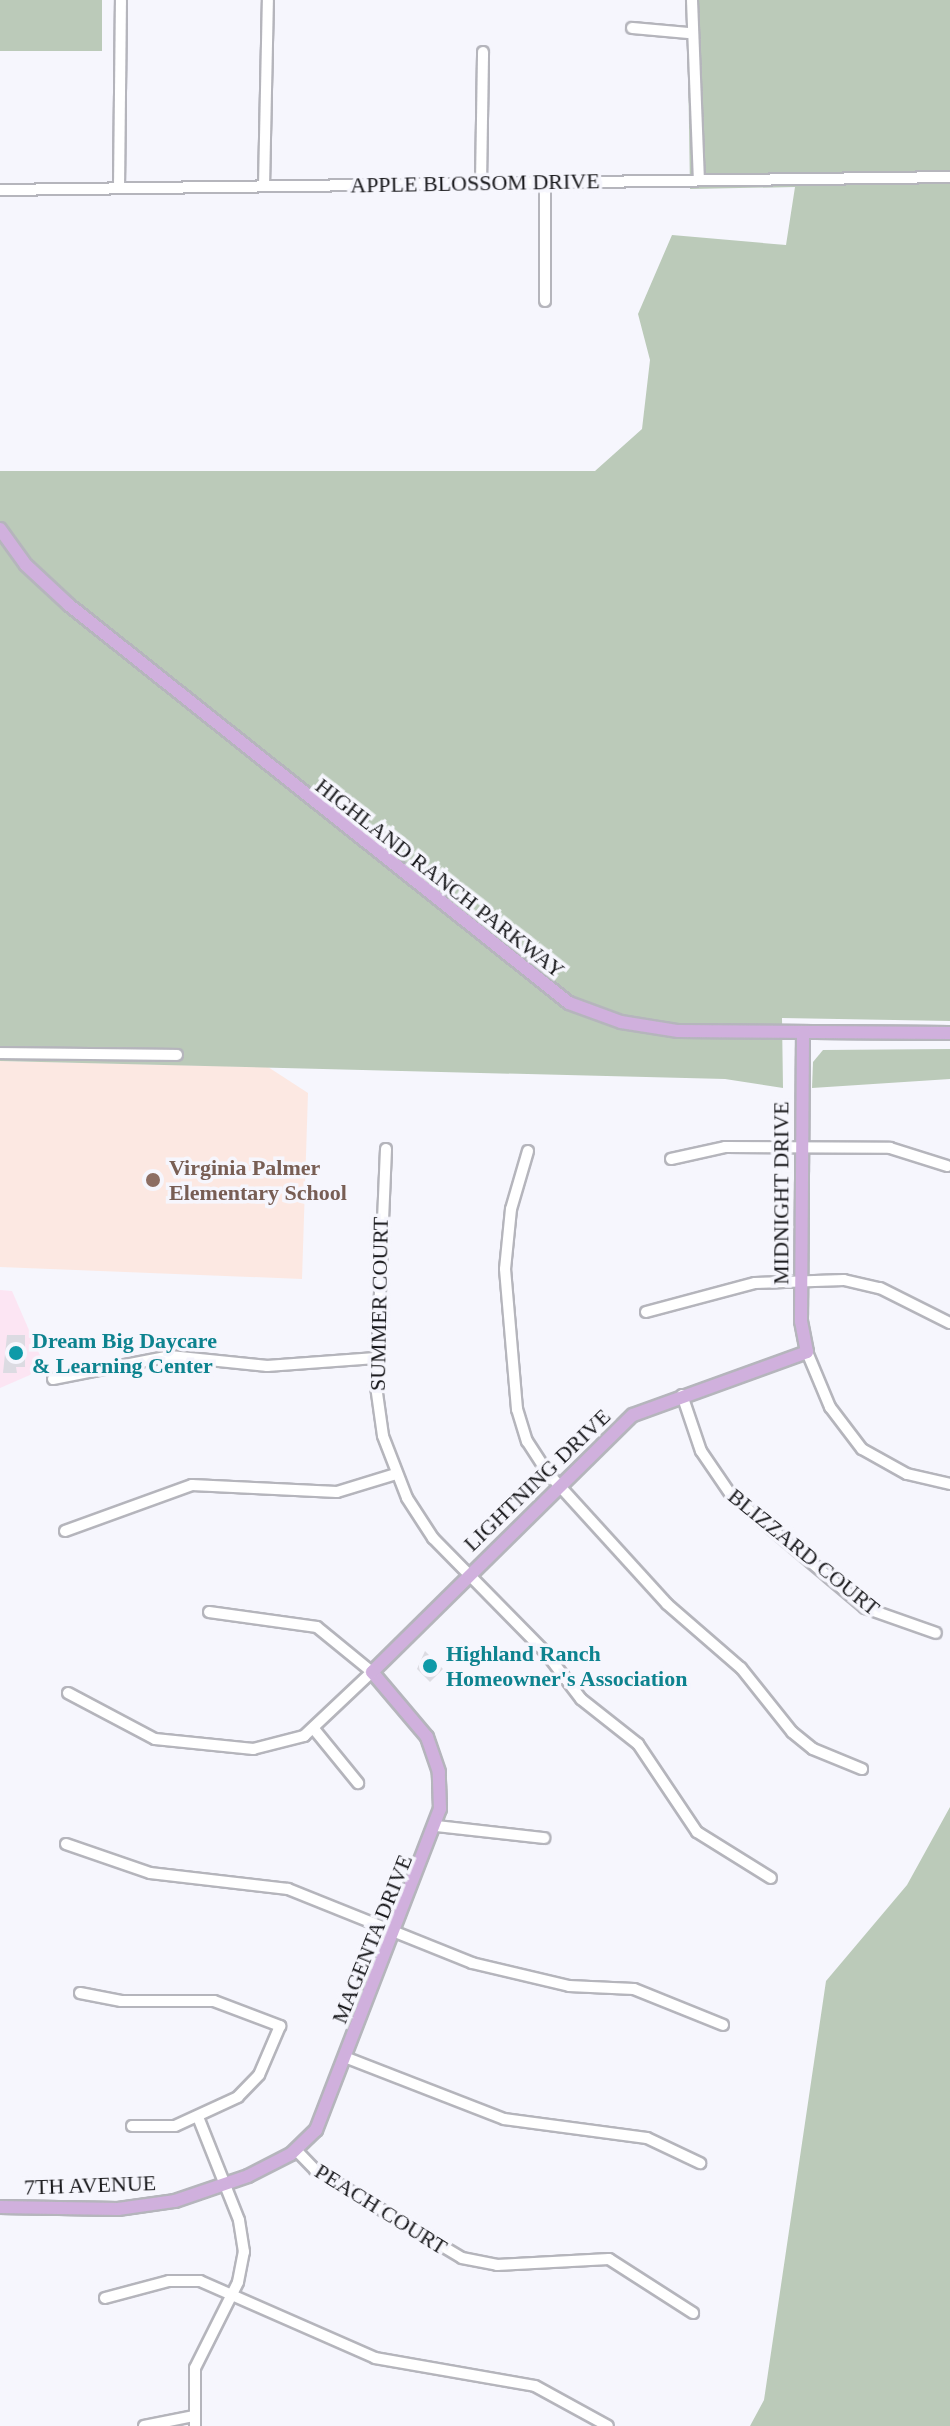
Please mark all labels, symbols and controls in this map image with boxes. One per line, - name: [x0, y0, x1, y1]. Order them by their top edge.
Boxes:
- street label: APPLE BLOSSOM DRIVE: [350, 168, 600, 198]
- street label: HIGHLAND RANCH PARKWAY: [310, 773, 570, 983]
- street label: MIDNIGHT DRIVE: [768, 1101, 794, 1285]
- place label: Virginia Palmer Elementary School: [169, 1154, 347, 1206]
- marker: Virginia Palmer Elementary School: [144, 1171, 162, 1189]
- street label: SUMMER COURT: [364, 1217, 394, 1391]
- place label: Dream Big Daycare & Learning Center: [32, 1327, 217, 1378]
- marker: Dream Big Daycare & Learning Center: [7, 1344, 25, 1362]
- street label: LIGHTNING DRIVE: [458, 1403, 616, 1557]
- street label: BLIZZARD COURT: [723, 1483, 885, 1621]
- place label: Highland Ranch Homeowner's Association: [446, 1640, 689, 1692]
- marker: Highland Ranch Homeowner's Association: [421, 1657, 439, 1675]
- street label: MAGENTA DRIVE: [326, 1850, 418, 2028]
- street label: PEACH COURT: [310, 2158, 452, 2260]
- street label: 7TH AVENUE: [23, 2169, 157, 2201]

